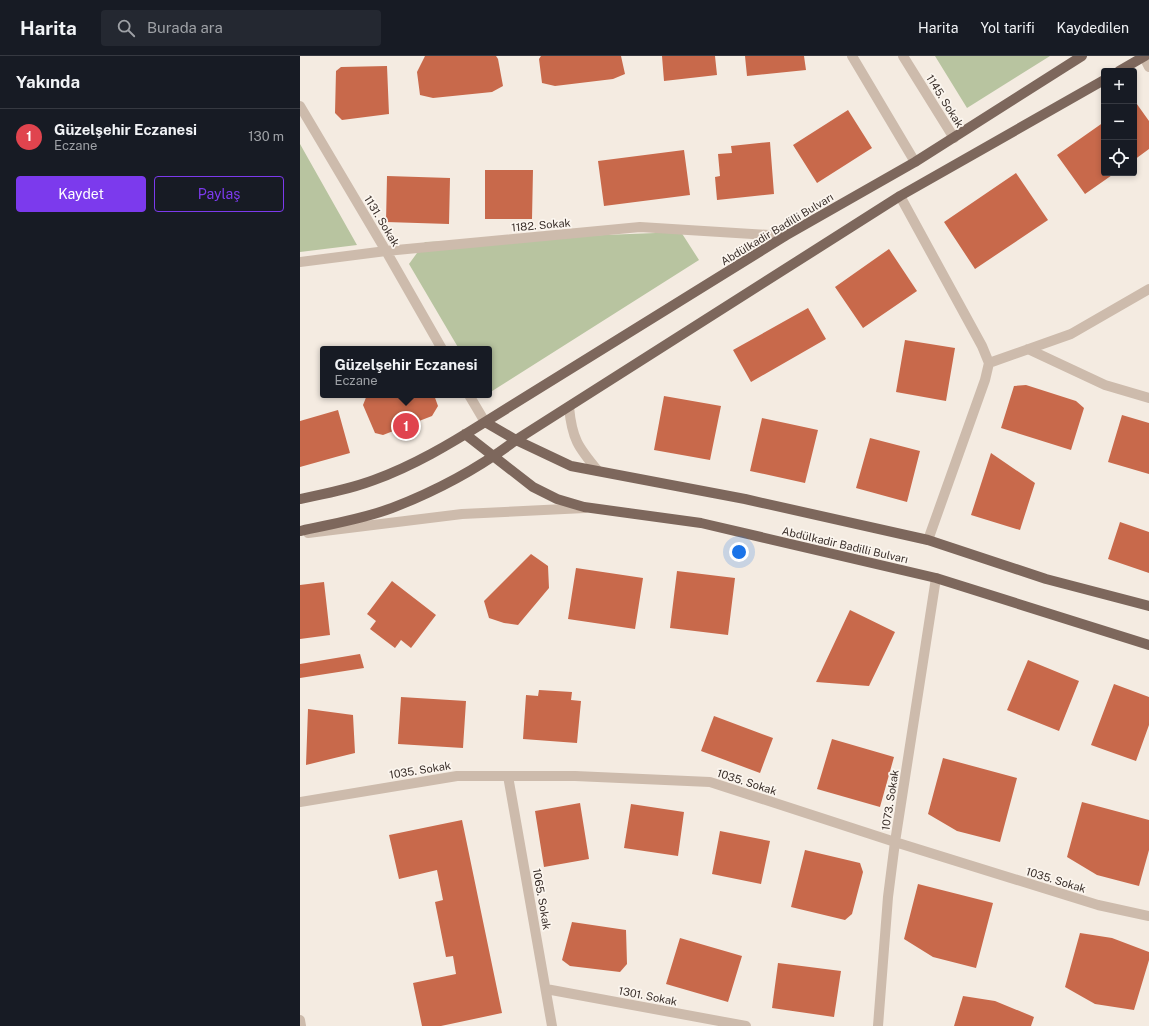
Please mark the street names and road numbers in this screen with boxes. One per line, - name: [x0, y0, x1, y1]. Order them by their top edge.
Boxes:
- street label: 1145. Sokak: [924, 72, 966, 130]
- street label: Abdülkadir Badilli Bulvarı: [719, 191, 835, 267]
- street label: 1131. Sokak: [362, 193, 402, 249]
- street label: 1182. Sokak: [511, 216, 571, 234]
- street label: Abdülkadir Badilli Bulvarı: [781, 525, 909, 565]
- street label: 1035. Sokak: [388, 759, 452, 781]
- street label: 1035. Sokak: [716, 767, 778, 797]
- street label: 1073. Sokak: [879, 769, 901, 831]
- street label: 1035. Sokak: [1025, 865, 1087, 895]
- street label: 1065. Sokak: [531, 867, 553, 931]
- street label: 1301. Sokak: [618, 984, 678, 1008]

